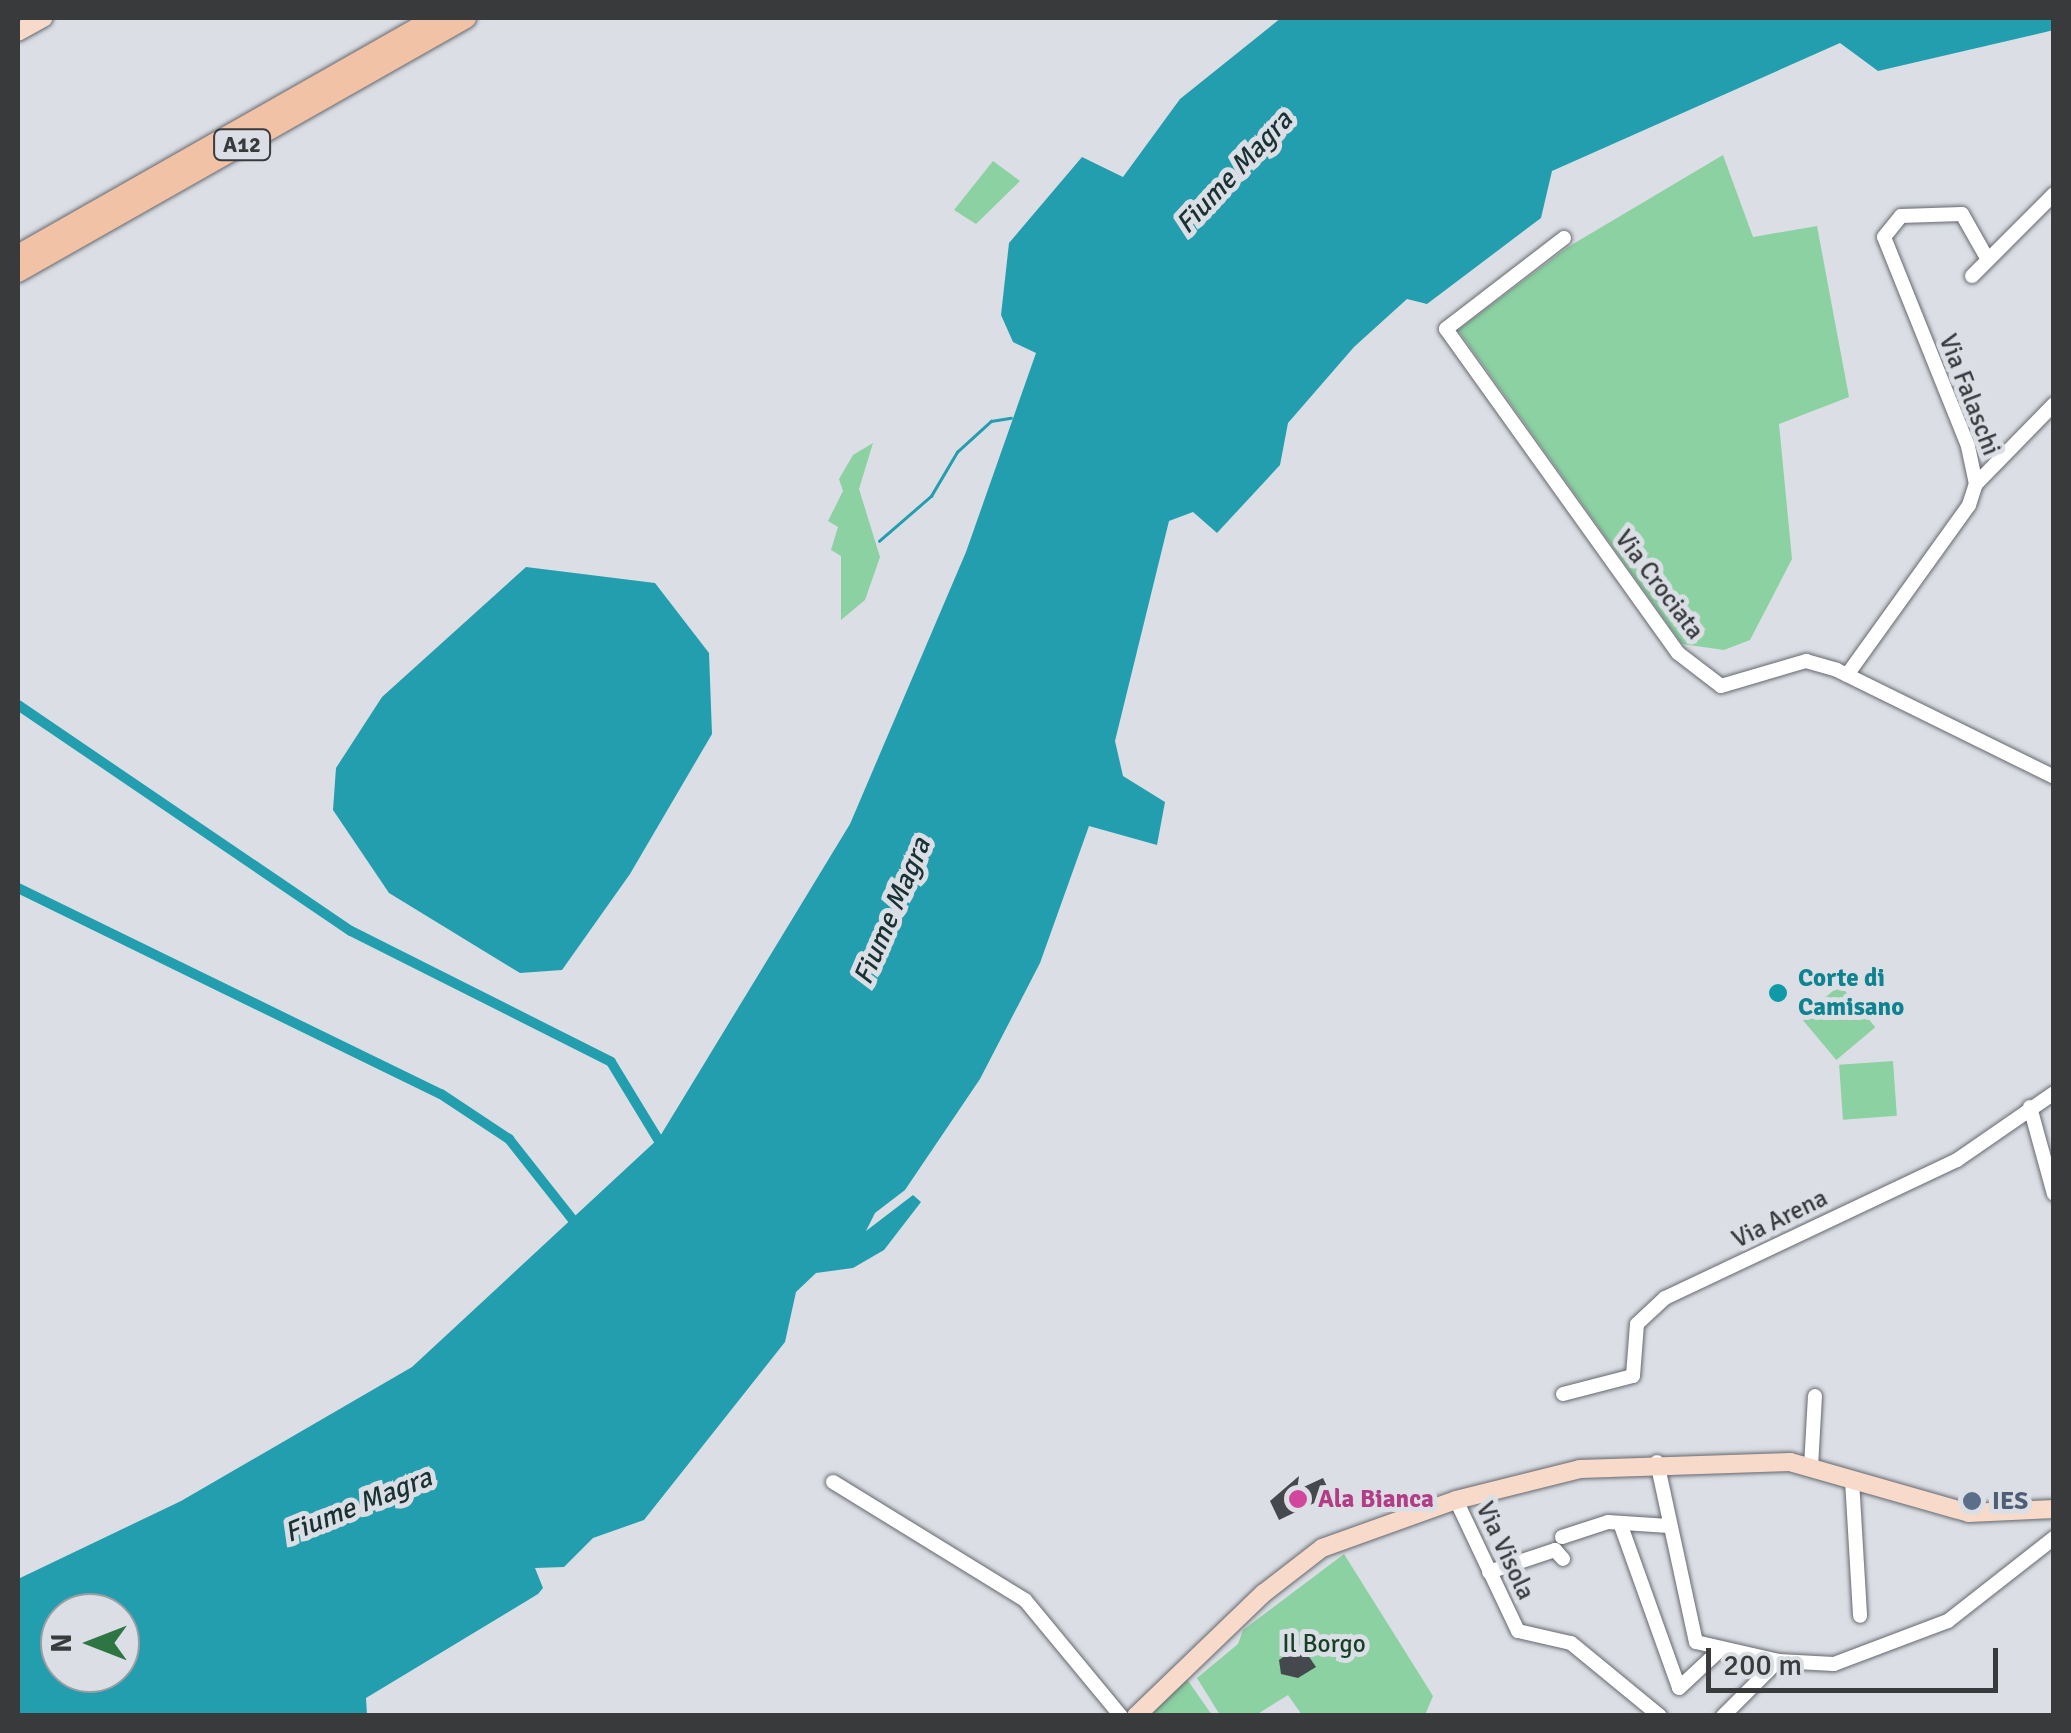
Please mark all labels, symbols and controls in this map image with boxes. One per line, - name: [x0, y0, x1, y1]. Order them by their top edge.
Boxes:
- water label: Fiume Magra: [1169, 104, 1299, 240]
- road number: A12: [212, 128, 272, 162]
- street label: Via Falaschi: [1932, 330, 2006, 460]
- street label: Via Crociata: [1608, 525, 1710, 645]
- water label: Fiume Magra: [846, 833, 938, 989]
- place label: Corte di Camisano: [1798, 964, 1904, 1023]
- marker: Corte di Camisano: [1767, 982, 1789, 1004]
- street label: Via Arena: [1728, 1183, 1832, 1255]
- water label: Fiume Magra: [279, 1460, 437, 1550]
- place label: Ala Bianca: [1318, 1484, 1434, 1514]
- place label: IES: [1992, 1486, 2028, 1516]
- marker: Ala Bianca: [1287, 1488, 1309, 1510]
- marker: IES: [1961, 1490, 1983, 1512]
- street label: Via Visola: [1469, 1497, 1541, 1605]
- north arrow: [40, 1593, 140, 1693]
- scale bar: [1711, 1628, 2004, 1690]
- park label: Il Borgo: [1282, 1629, 1366, 1659]
- text: N: [45, 1633, 79, 1653]
- text: 200 m: [1723, 1647, 1802, 1684]

